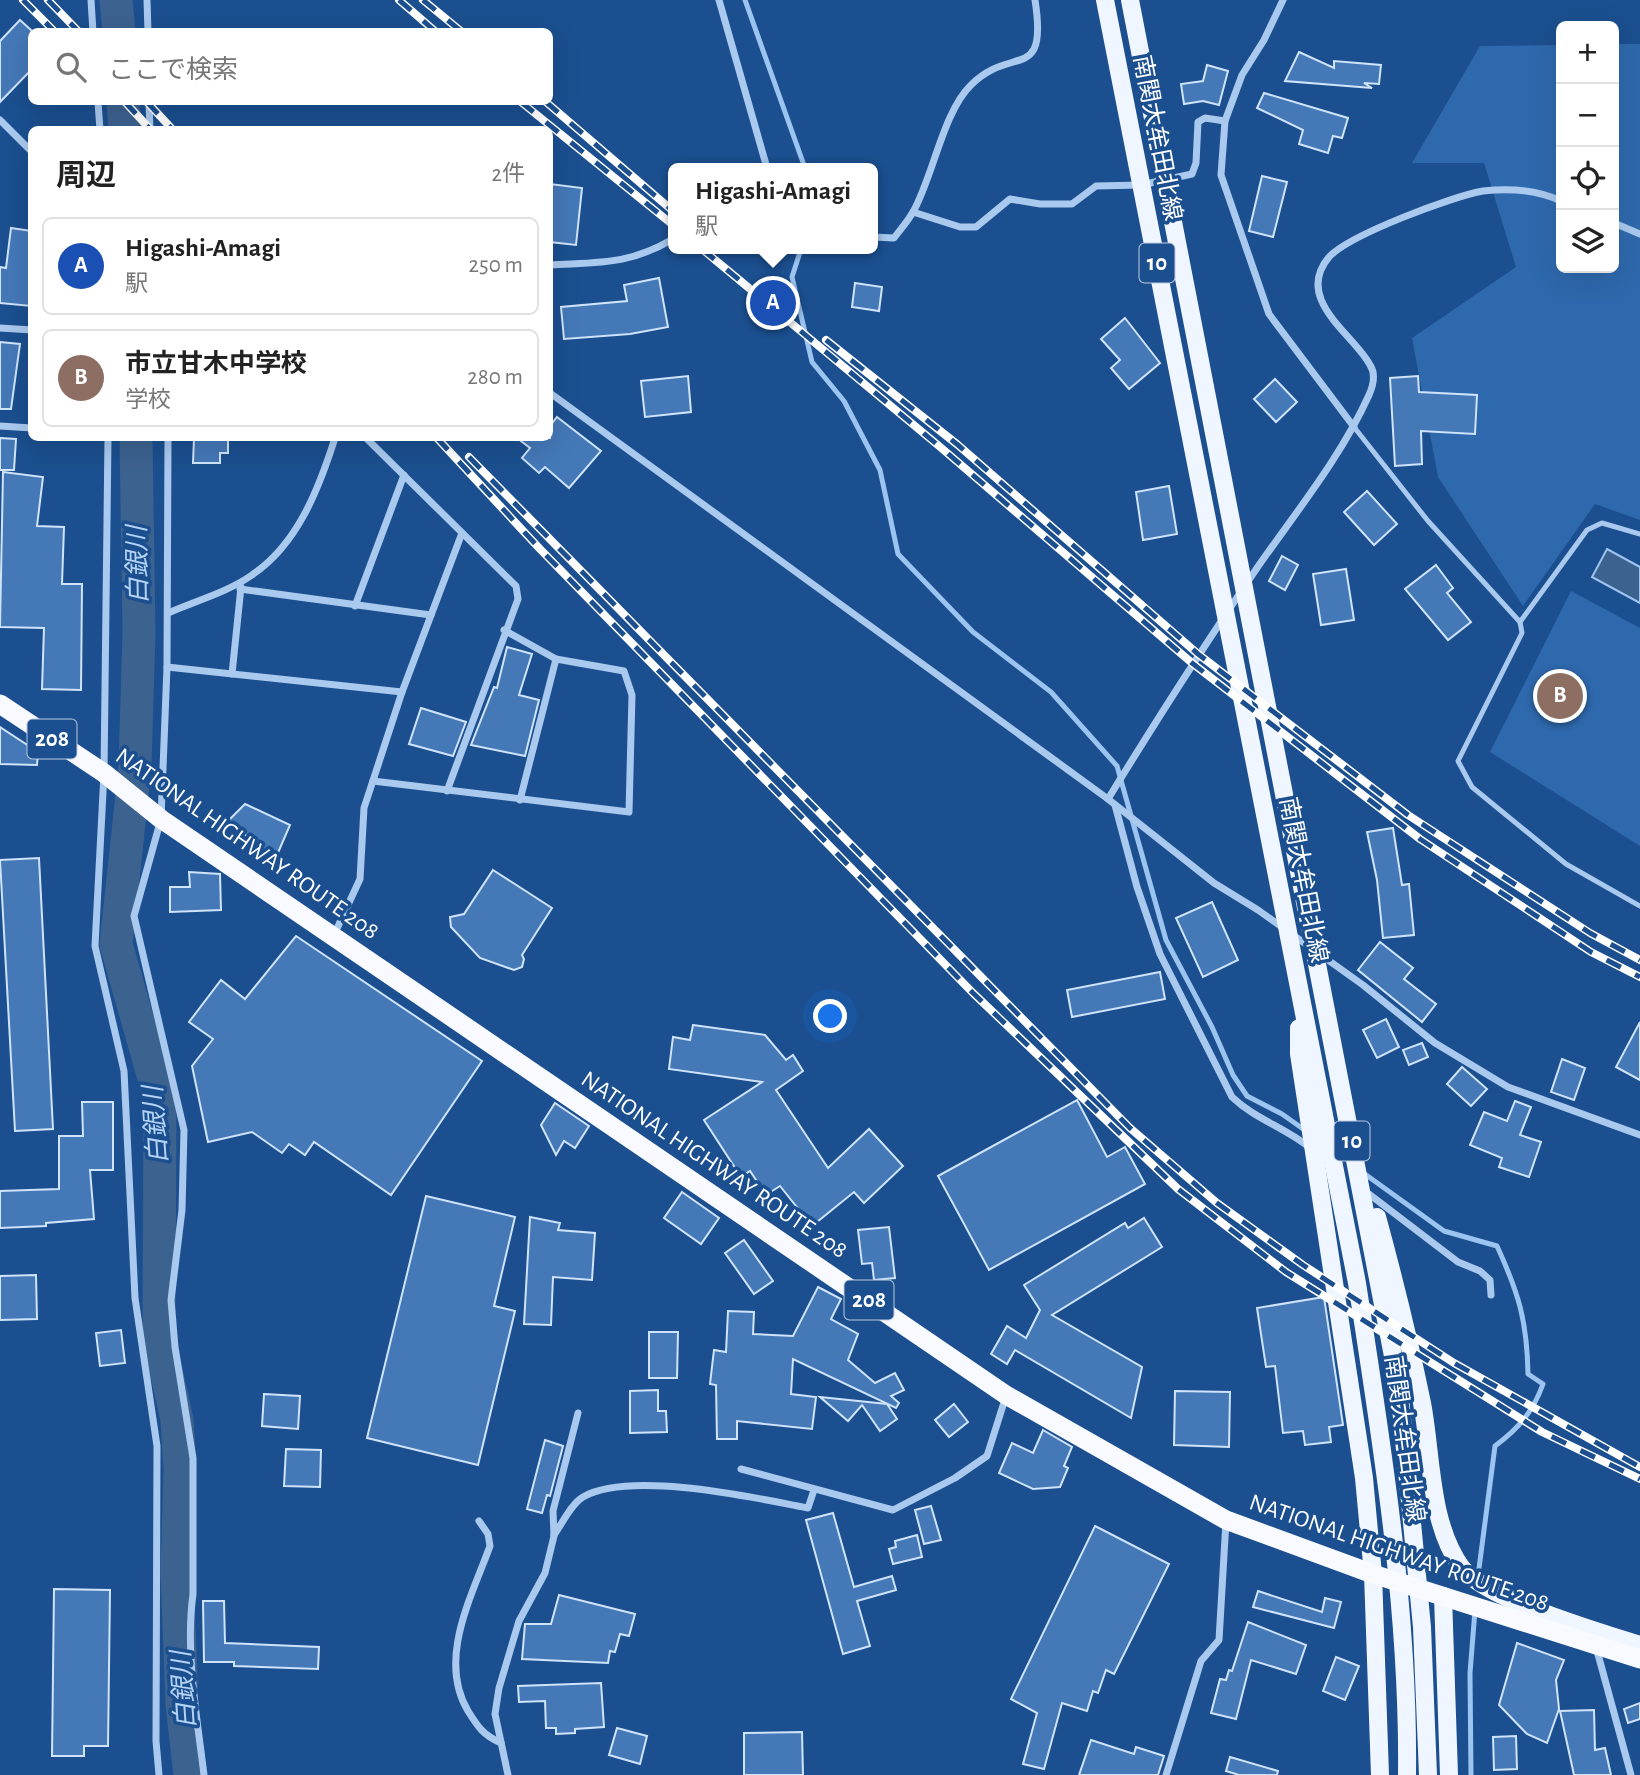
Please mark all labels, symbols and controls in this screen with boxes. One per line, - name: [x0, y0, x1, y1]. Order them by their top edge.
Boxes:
- map controls: [1556, 21, 1619, 273]
- button: +: [1556, 21, 1619, 84]
- search box: [28, 28, 553, 105]
- icon: search: [52, 48, 90, 86]
- street label: 南関大牟田北線: [1129, 53, 1187, 223]
- text: ここで検索: [108, 57, 238, 83]
- button: −: [1556, 84, 1619, 147]
- button: locate: [1556, 147, 1619, 210]
- text: 周辺: [56, 161, 116, 191]
- text: 2件: [492, 163, 525, 186]
- popup: [668, 163, 878, 254]
- text: Higashi-Amagi: [695, 178, 851, 204]
- button: layers: [1556, 210, 1619, 273]
- text: 駅: [695, 216, 718, 239]
- text: Higashi-Amagi: [125, 235, 281, 261]
- road number: 10: [1140, 244, 1174, 282]
- text: A: [74, 254, 88, 277]
- text: 250 m: [469, 254, 523, 277]
- text: 駅: [125, 273, 148, 296]
- pin: A: [750, 277, 796, 329]
- text: 市立甘木中学校: [125, 351, 307, 377]
- text: B: [74, 366, 88, 389]
- text: 280 m: [467, 366, 523, 389]
- text: 学校: [125, 389, 171, 412]
- water label: 白銀川: [123, 523, 152, 604]
- pin: B: [1537, 670, 1583, 722]
- road number: 208: [28, 720, 76, 758]
- street label: NATIONAL HIGHWAY ROUTE 208: [111, 744, 383, 944]
- street label: 南関大牟田北線: [1275, 795, 1333, 965]
- your location: [813, 999, 847, 1033]
- street label: NATIONAL HIGHWAY ROUTE 208: [577, 1067, 851, 1263]
- water label: 白銀川: [139, 1082, 172, 1165]
- road number: 10: [1334, 1122, 1370, 1160]
- road number: 208: [844, 1280, 894, 1320]
- street label: 南関大牟田北線: [1380, 1354, 1430, 1524]
- street label: NATIONAL HIGHWAY ROUTE 208: [1246, 1490, 1552, 1616]
- water label: 白銀川: [167, 1647, 200, 1730]

